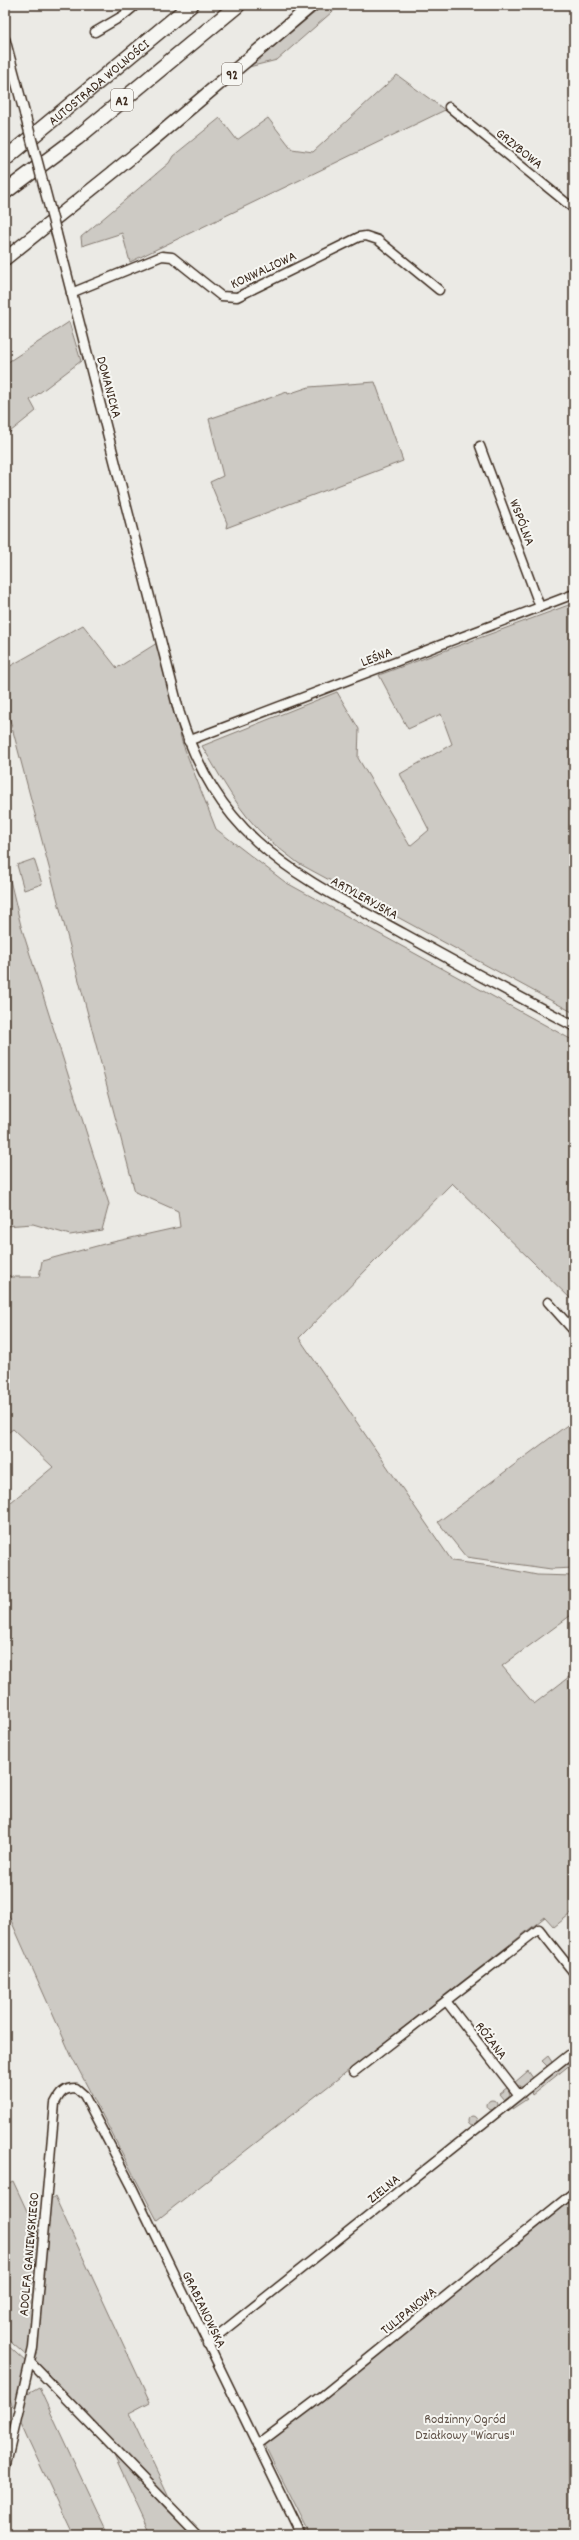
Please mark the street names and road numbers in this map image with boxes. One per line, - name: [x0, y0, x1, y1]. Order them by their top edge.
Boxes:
- street label: AUTOSTRADA WOLNOŚCI: [44, 35, 155, 131]
- road number: 92: [222, 63, 242, 85]
- road number: A2: [111, 89, 133, 111]
- street label: GRZYBOWA: [491, 124, 547, 175]
- street label: KONWALIOWA: [227, 247, 301, 295]
- street label: DOMANICKA: [90, 354, 126, 421]
- street label: WSPÓLNA: [503, 497, 539, 549]
- street label: LEŚNA: [358, 643, 396, 673]
- street label: ARTYLERYJSKA: [327, 872, 402, 926]
- street label: RÓŻANA: [470, 2018, 512, 2065]
- street label: ZIELNA: [364, 2170, 405, 2209]
- street label: ADOLFA GANIEWSKIEGO: [15, 2191, 45, 2317]
- street label: GRABIANOWSKA: [176, 2268, 231, 2352]
- street label: TULIPANOWA: [377, 2282, 442, 2340]

